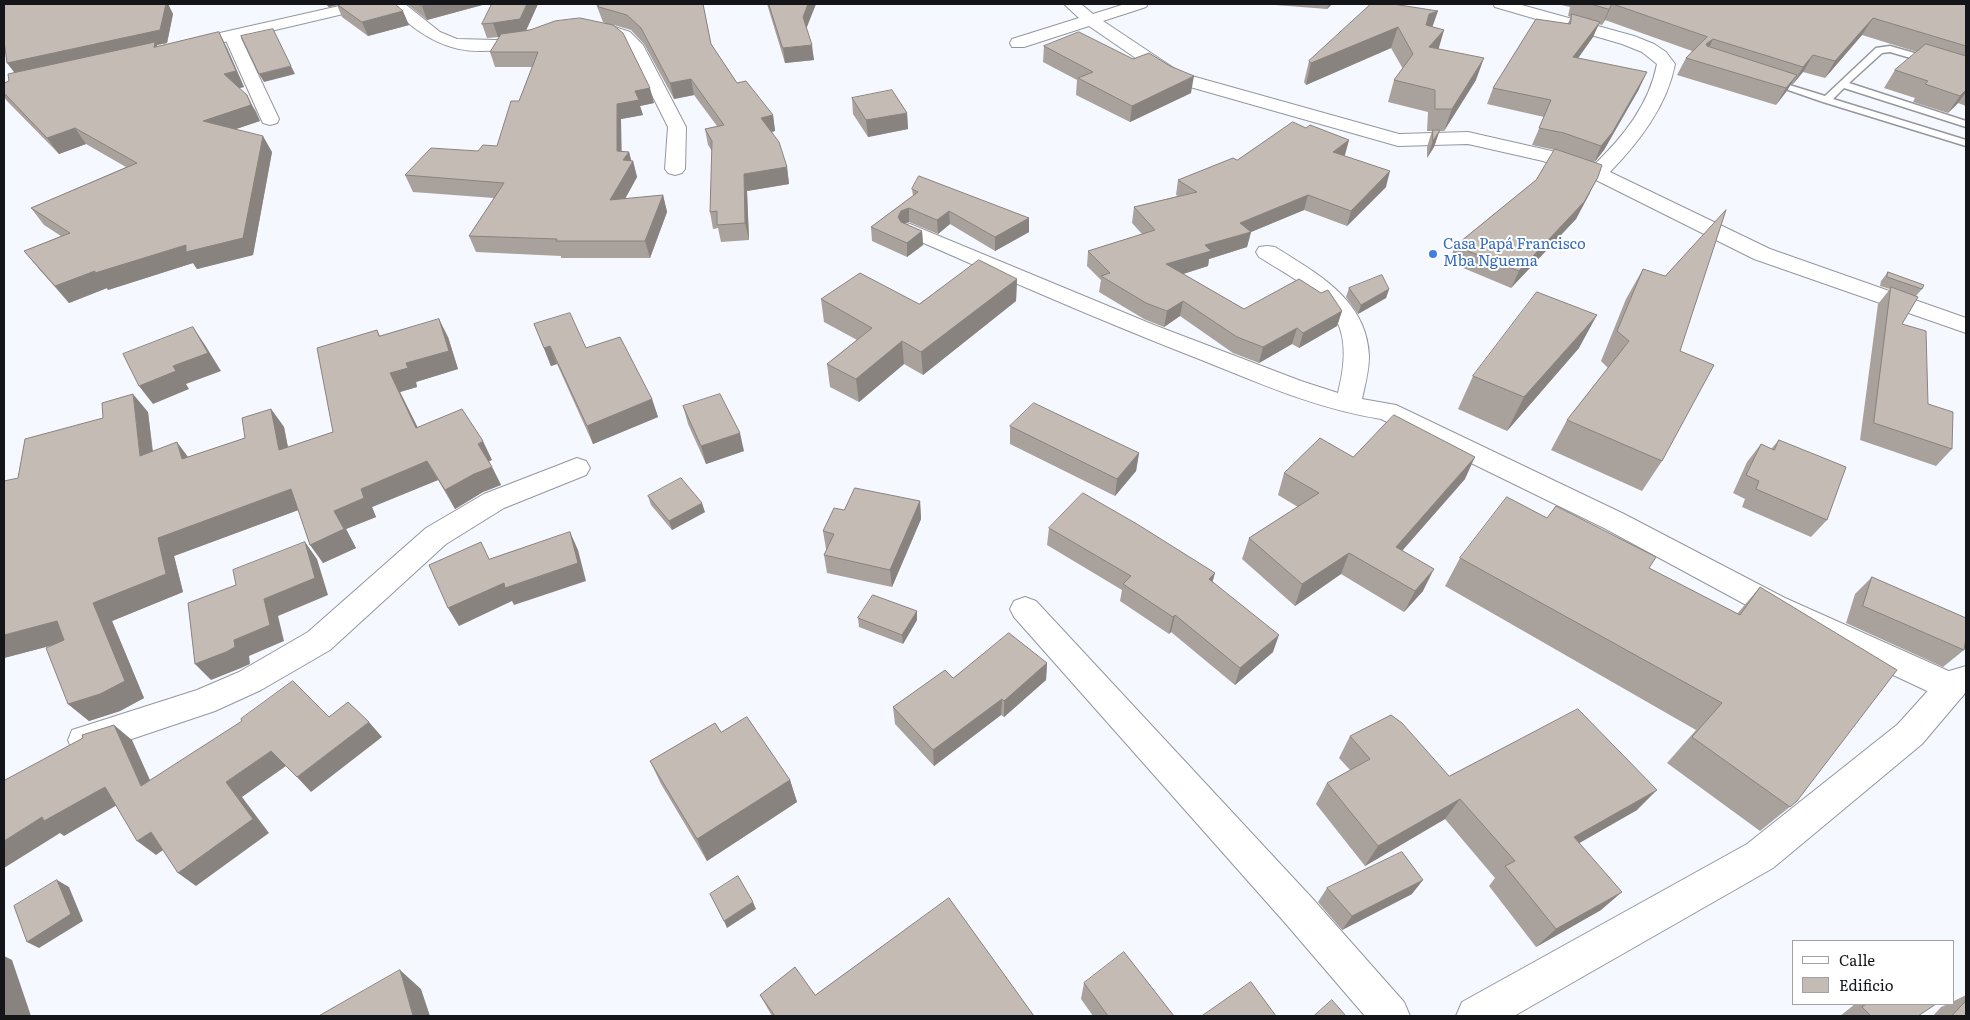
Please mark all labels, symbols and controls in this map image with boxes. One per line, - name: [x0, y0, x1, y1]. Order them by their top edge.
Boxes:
- place label: Casa Papá Francisco Mba Nguema: [1443, 236, 1586, 271]
- marker: Casa Papá Francisco Mba Nguema: [1427, 248, 1439, 260]
- legend: [1792, 940, 1955, 1005]
- text: Calle: [1839, 948, 1875, 971]
- text: Edificio: [1839, 973, 1894, 996]

